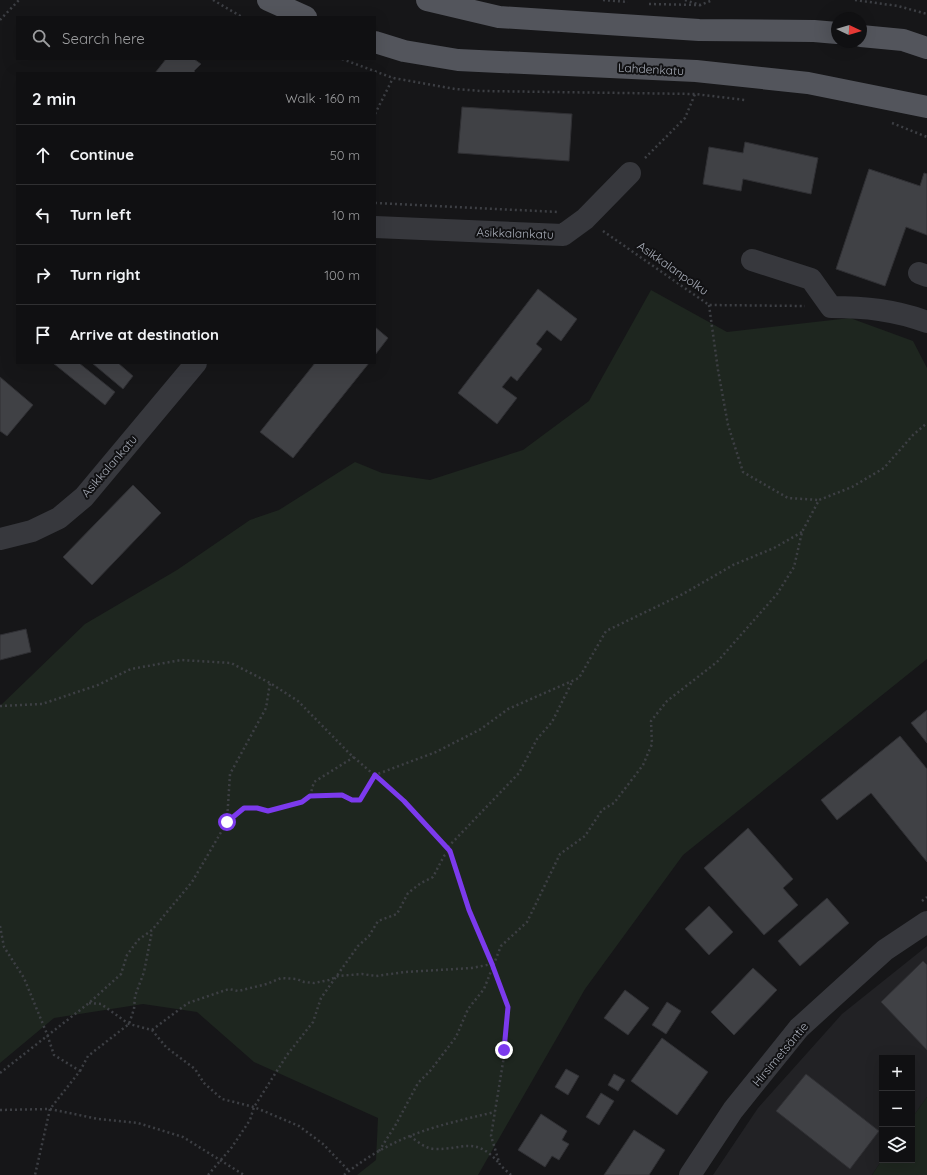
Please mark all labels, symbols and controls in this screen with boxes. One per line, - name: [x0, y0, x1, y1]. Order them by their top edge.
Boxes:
- north arrow: [831, 12, 867, 48]
- search box: [16, 16, 376, 60]
- icon: search: [30, 27, 52, 49]
- text: Search here: [62, 29, 145, 48]
- street label: Lahdenkatu: [618, 60, 684, 78]
- text: 2 min: [32, 88, 76, 109]
- text: Walk · 160 m: [285, 90, 360, 106]
- icon: ahead: [32, 144, 54, 166]
- text: Continue: [70, 145, 134, 164]
- text: 50 m: [330, 147, 360, 163]
- icon: left: [32, 204, 54, 226]
- text: Turn left: [70, 205, 132, 224]
- text: 10 m: [332, 207, 360, 223]
- street label: Asikkalankatu: [476, 224, 554, 242]
- street label: Asikkalanpolku: [635, 238, 711, 298]
- icon: right: [32, 264, 54, 286]
- text: Turn right: [70, 265, 141, 284]
- text: 100 m: [324, 267, 360, 283]
- icon: arrive: [32, 324, 54, 346]
- text: Arrive at destination: [70, 325, 219, 344]
- street label: Asikkalankatu: [78, 432, 140, 500]
- route start: [218, 813, 236, 831]
- street label: Hirsimetsäntie: [749, 1019, 811, 1089]
- route end: [495, 1041, 513, 1059]
- map controls: [879, 1055, 915, 1163]
- button: +: [879, 1055, 915, 1091]
- button: −: [879, 1091, 915, 1127]
- button: layers: [879, 1127, 915, 1163]

